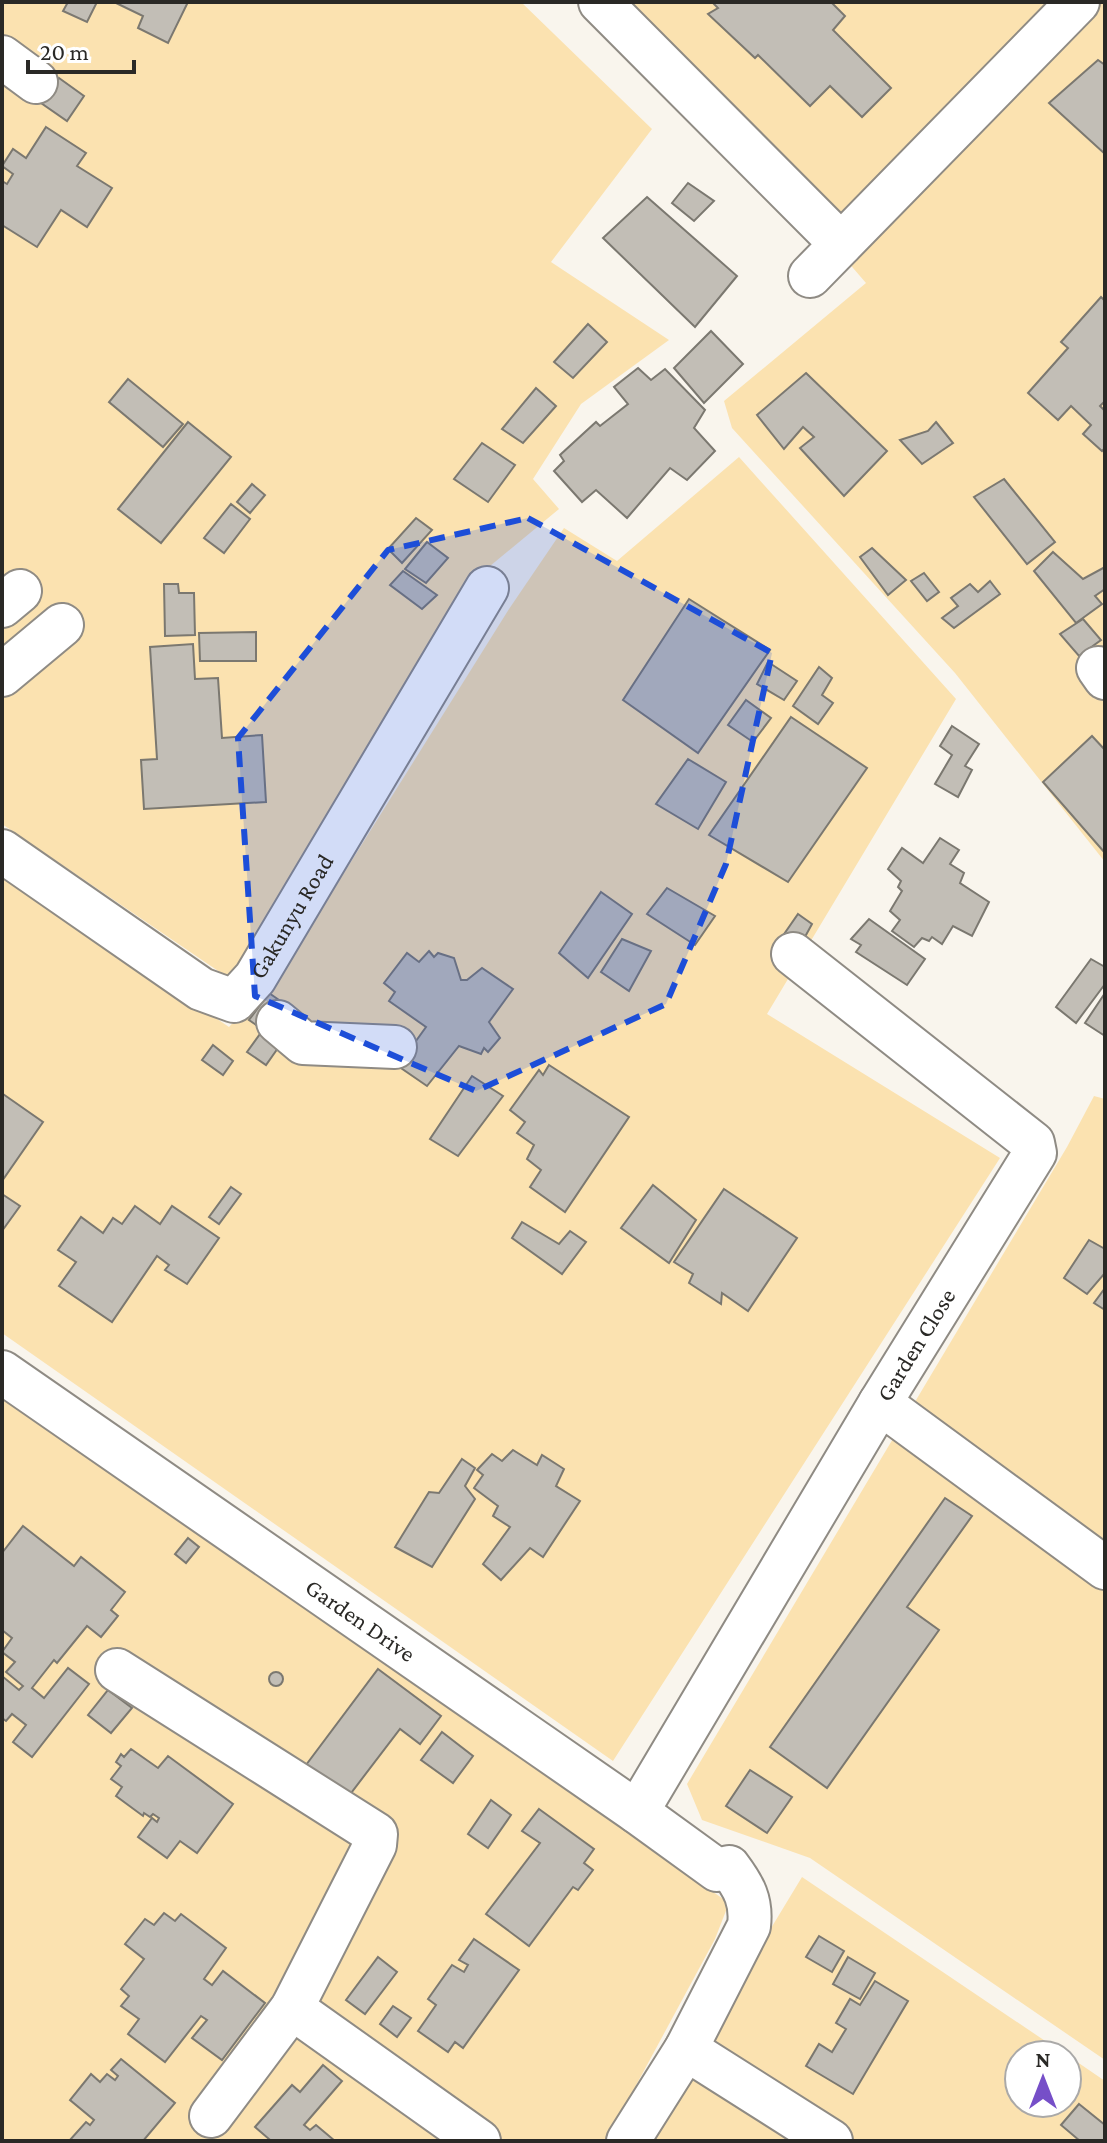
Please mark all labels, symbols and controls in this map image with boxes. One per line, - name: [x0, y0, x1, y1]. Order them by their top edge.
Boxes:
- scale bar: [28, 24, 134, 74]
- text: 20 m: [40, 38, 89, 65]
- street label: Gakunyu Road: [244, 849, 339, 983]
- street label: Garden Close: [871, 1284, 961, 1406]
- street label: Garden Drive: [301, 1573, 421, 1667]
- north arrow: [1003, 2039, 1083, 2119]
- text: N: [1036, 2047, 1051, 2072]

